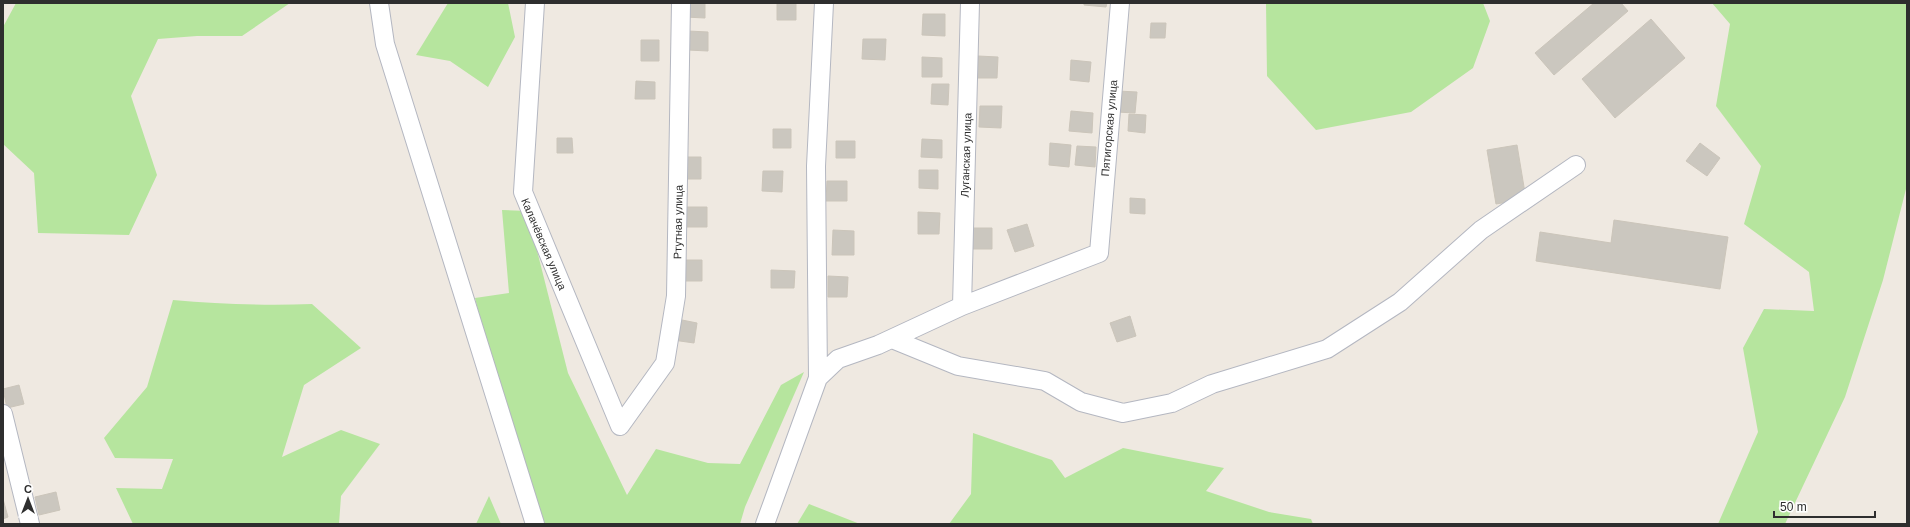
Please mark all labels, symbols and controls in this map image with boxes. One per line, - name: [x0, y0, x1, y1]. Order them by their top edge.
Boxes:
- street label: Пятигорская улица: [1099, 78, 1119, 177]
- street label: Луганская улица: [959, 112, 974, 198]
- street label: Ртутная улица: [671, 184, 685, 259]
- street label: Калачёвская улица: [519, 196, 569, 292]
- north arrow: [8, 479, 48, 519]
- text: С: [24, 483, 32, 495]
- scale bar: [1774, 493, 1875, 519]
- text: 50 m: [1780, 500, 1807, 514]

